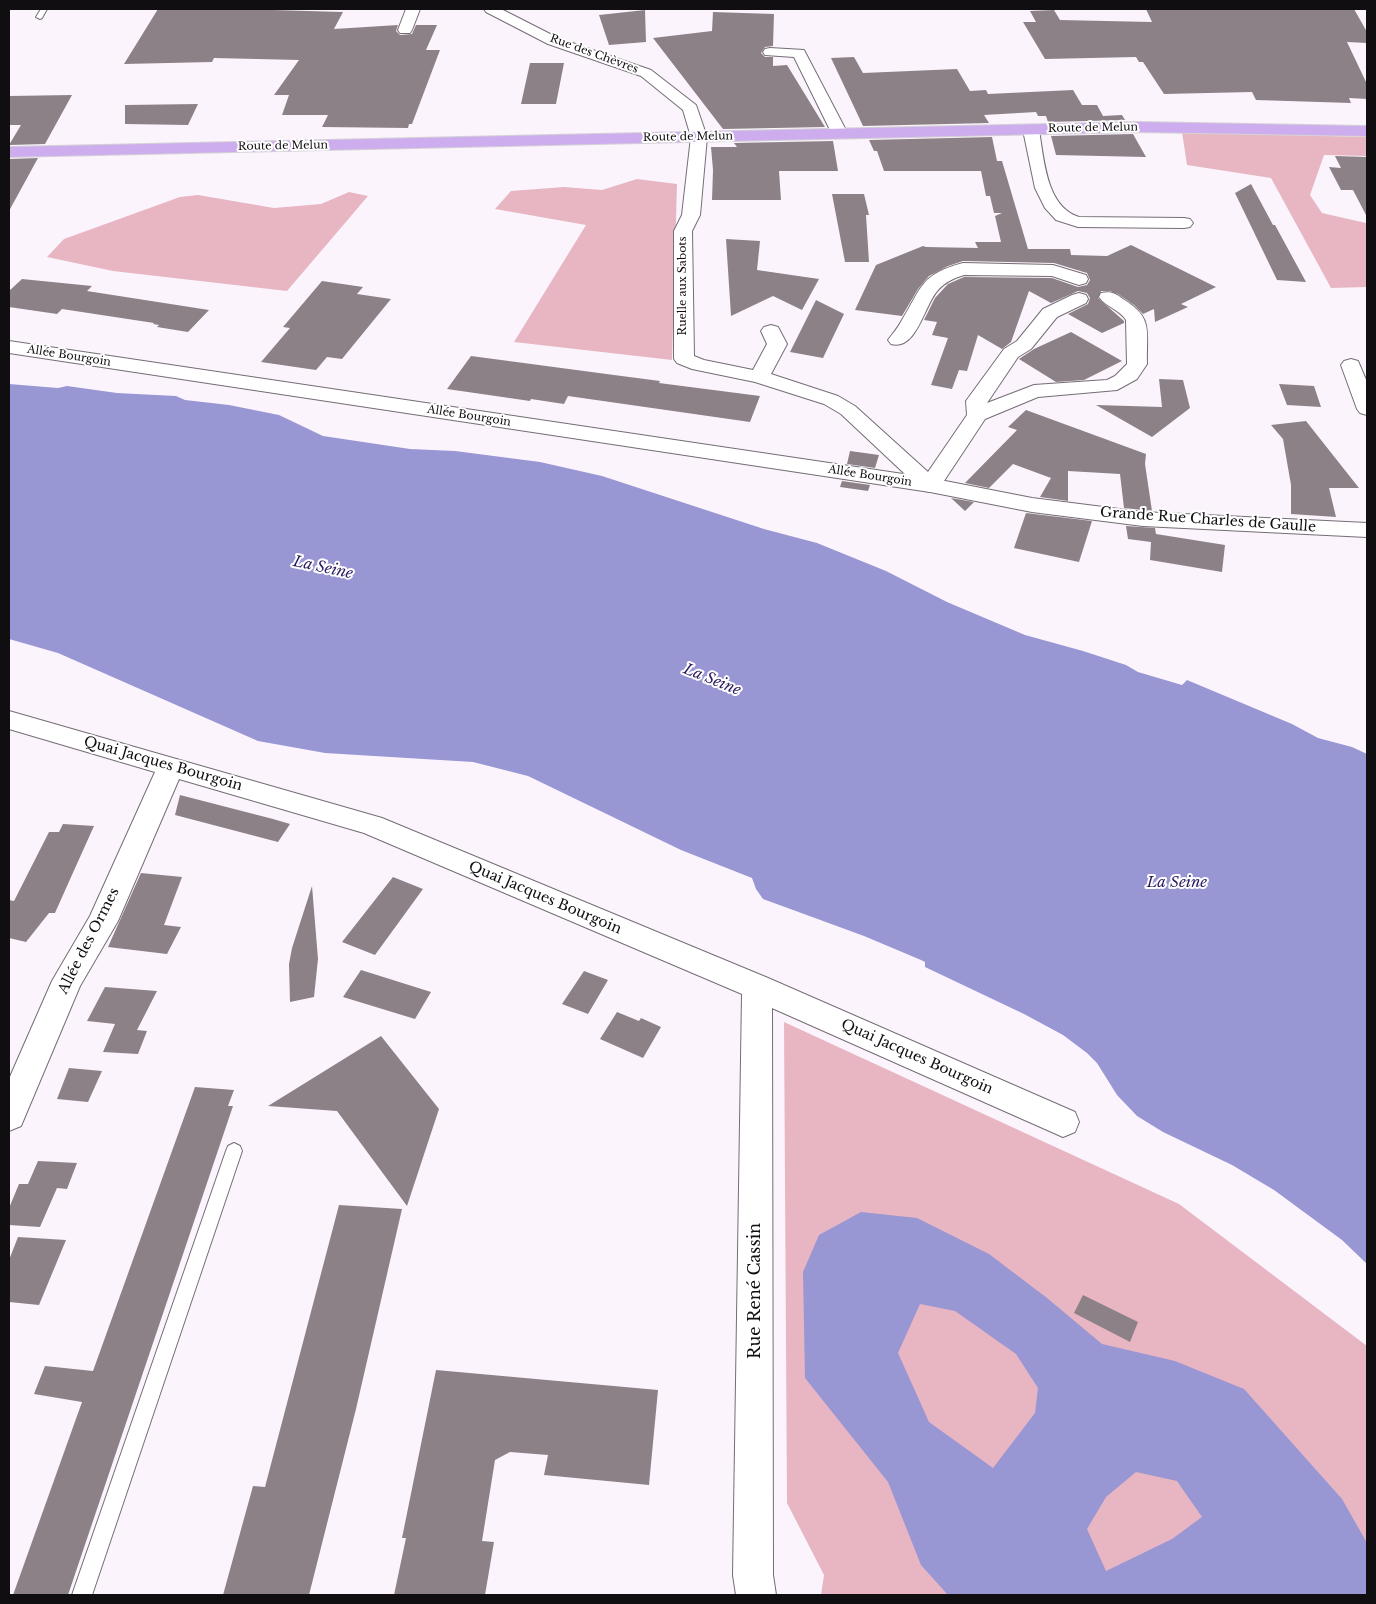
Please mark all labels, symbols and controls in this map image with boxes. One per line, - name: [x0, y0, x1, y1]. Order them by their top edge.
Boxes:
- street label: Rue des Chèvres: [548, 32, 640, 76]
- street label: Route de Melun: [1048, 121, 1138, 135]
- street label: Route de Melun: [643, 130, 733, 144]
- street label: Route de Melun: [238, 139, 328, 153]
- street label: Ruelle aux Sabots: [676, 237, 690, 335]
- street label: Allée Bourgoin: [26, 343, 112, 369]
- street label: Allée Bourgoin: [426, 403, 512, 429]
- street label: Allée Bourgoin: [827, 463, 913, 489]
- street label: Grande Rue Charles de Gaulle: [1099, 504, 1317, 536]
- water label: La Seine: [292, 553, 354, 583]
- water label: La Seine: [681, 660, 743, 700]
- street label: Quai Jacques Bourgoin: [82, 733, 244, 795]
- street label: Quai Jacques Bourgoin: [466, 858, 624, 938]
- water label: La Seine: [1147, 874, 1207, 892]
- street label: Allée des Ormes: [55, 885, 123, 997]
- street label: Quai Jacques Bourgoin: [839, 1016, 995, 1098]
- street label: Rue René Cassin: [745, 1223, 765, 1359]

